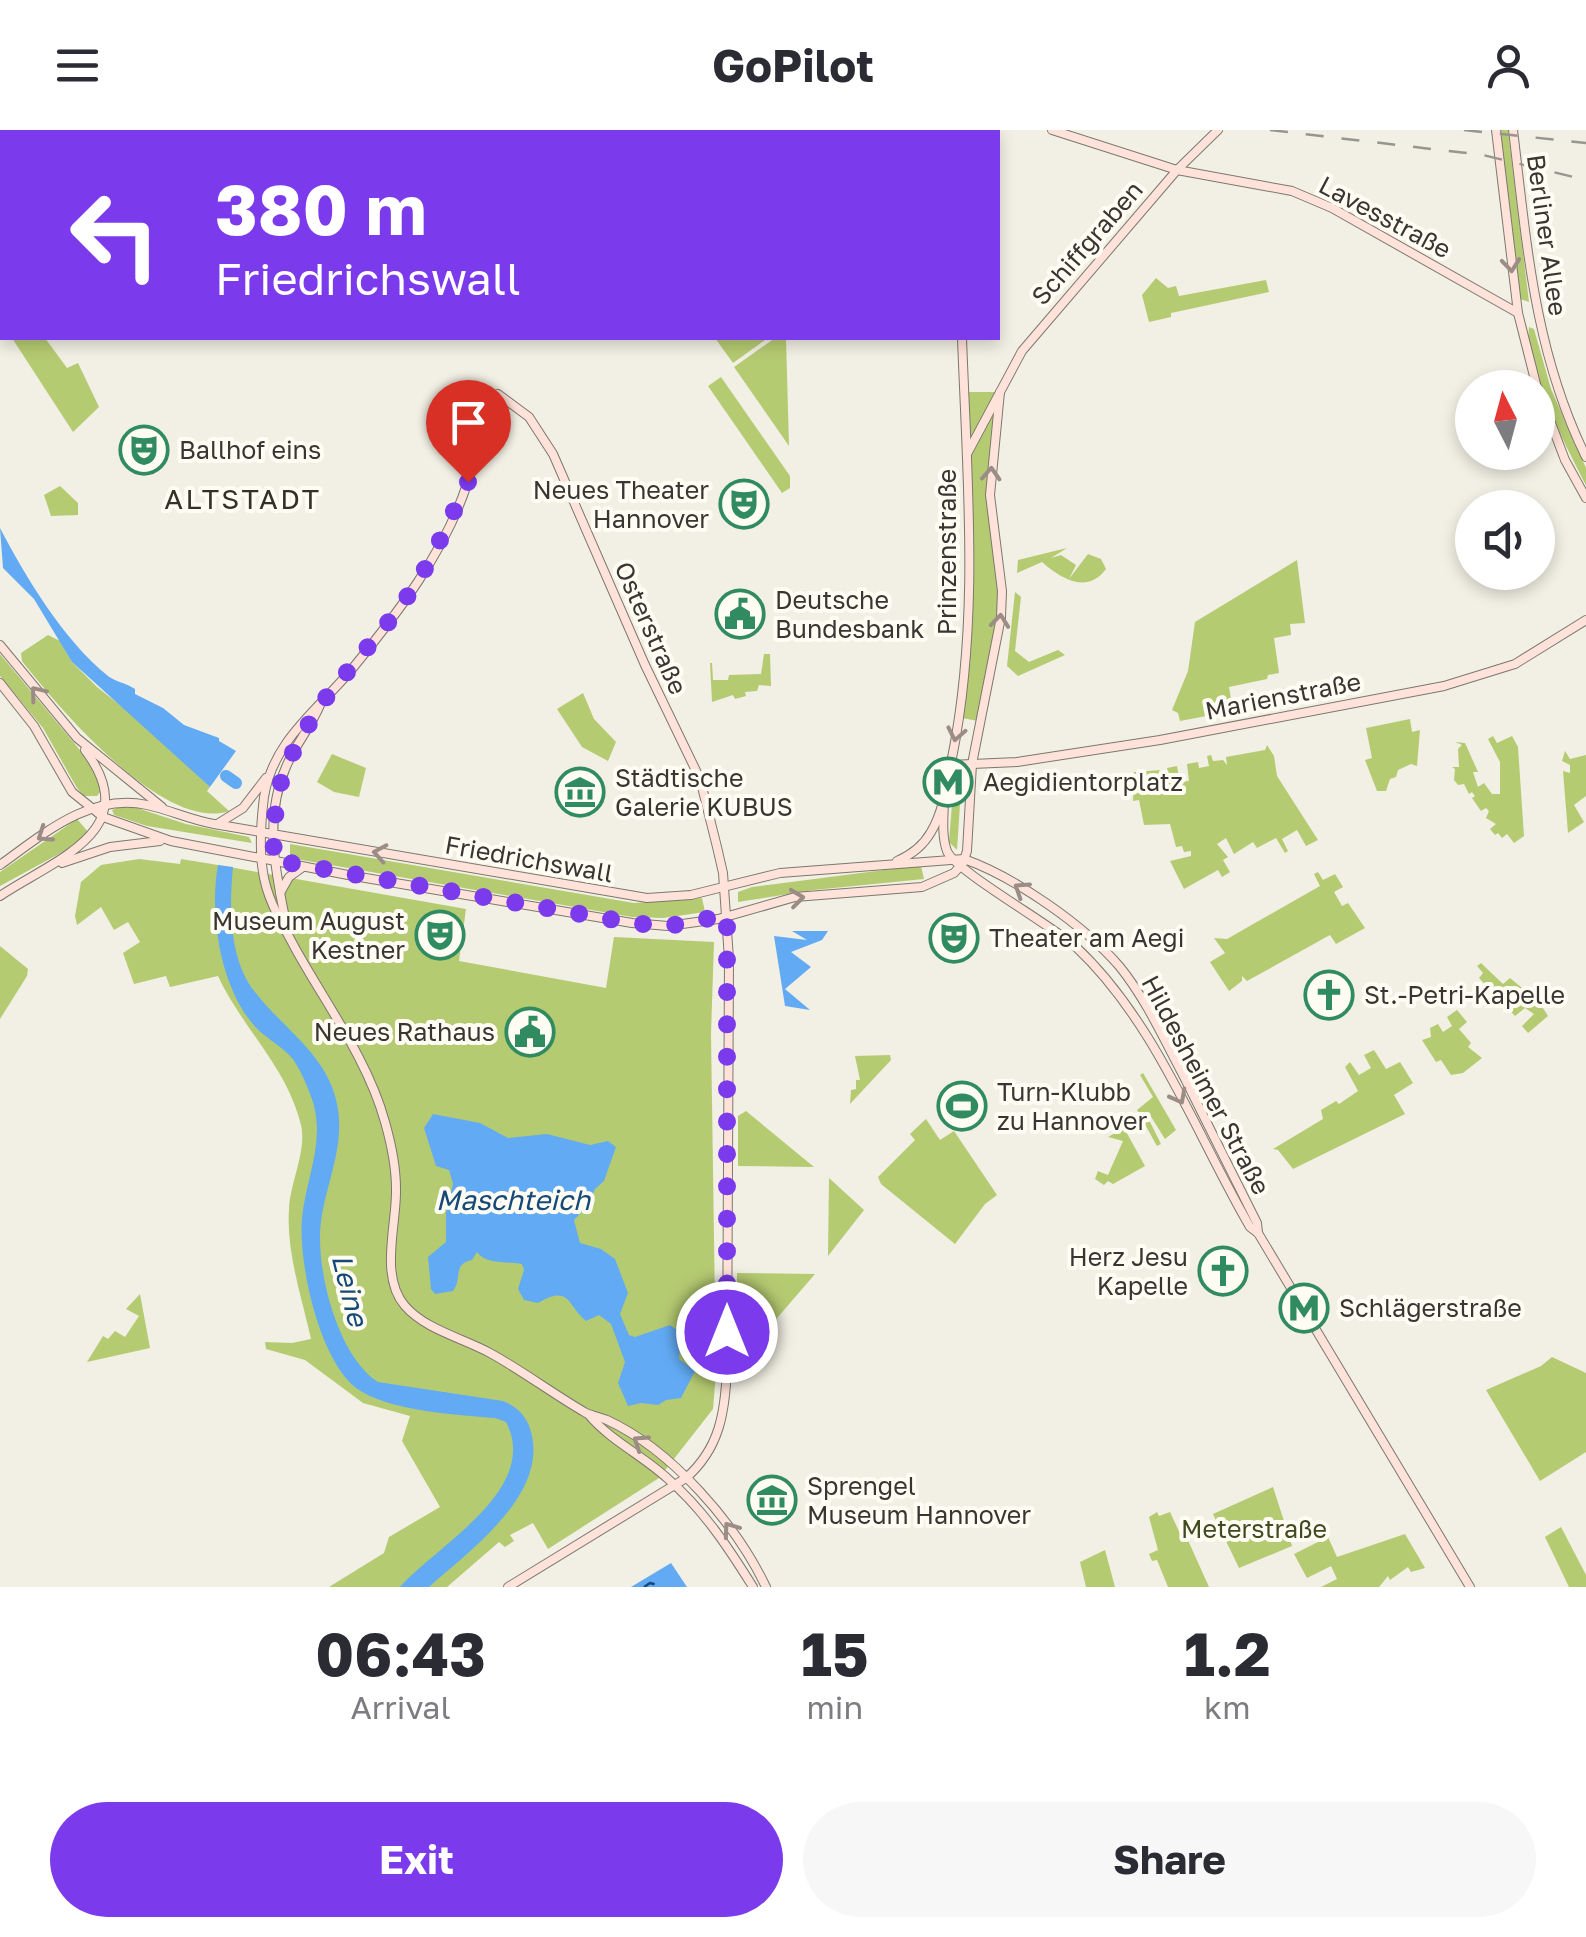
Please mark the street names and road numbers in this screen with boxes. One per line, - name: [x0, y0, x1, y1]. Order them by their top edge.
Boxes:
- street label: Berliner Allee: [1521, 152, 1574, 318]
- street label: Lavesstraße: [1314, 169, 1457, 264]
- street label: Schiffgraben: [1024, 174, 1149, 311]
- street label: Prinzenstraße: [931, 469, 962, 635]
- street label: Osterstraße: [608, 557, 694, 699]
- street label: Marienstraße: [1202, 665, 1363, 726]
- street label: Friedrichswall: [443, 829, 615, 889]
- street label: Hildesheimer Straße: [1136, 970, 1277, 1200]

